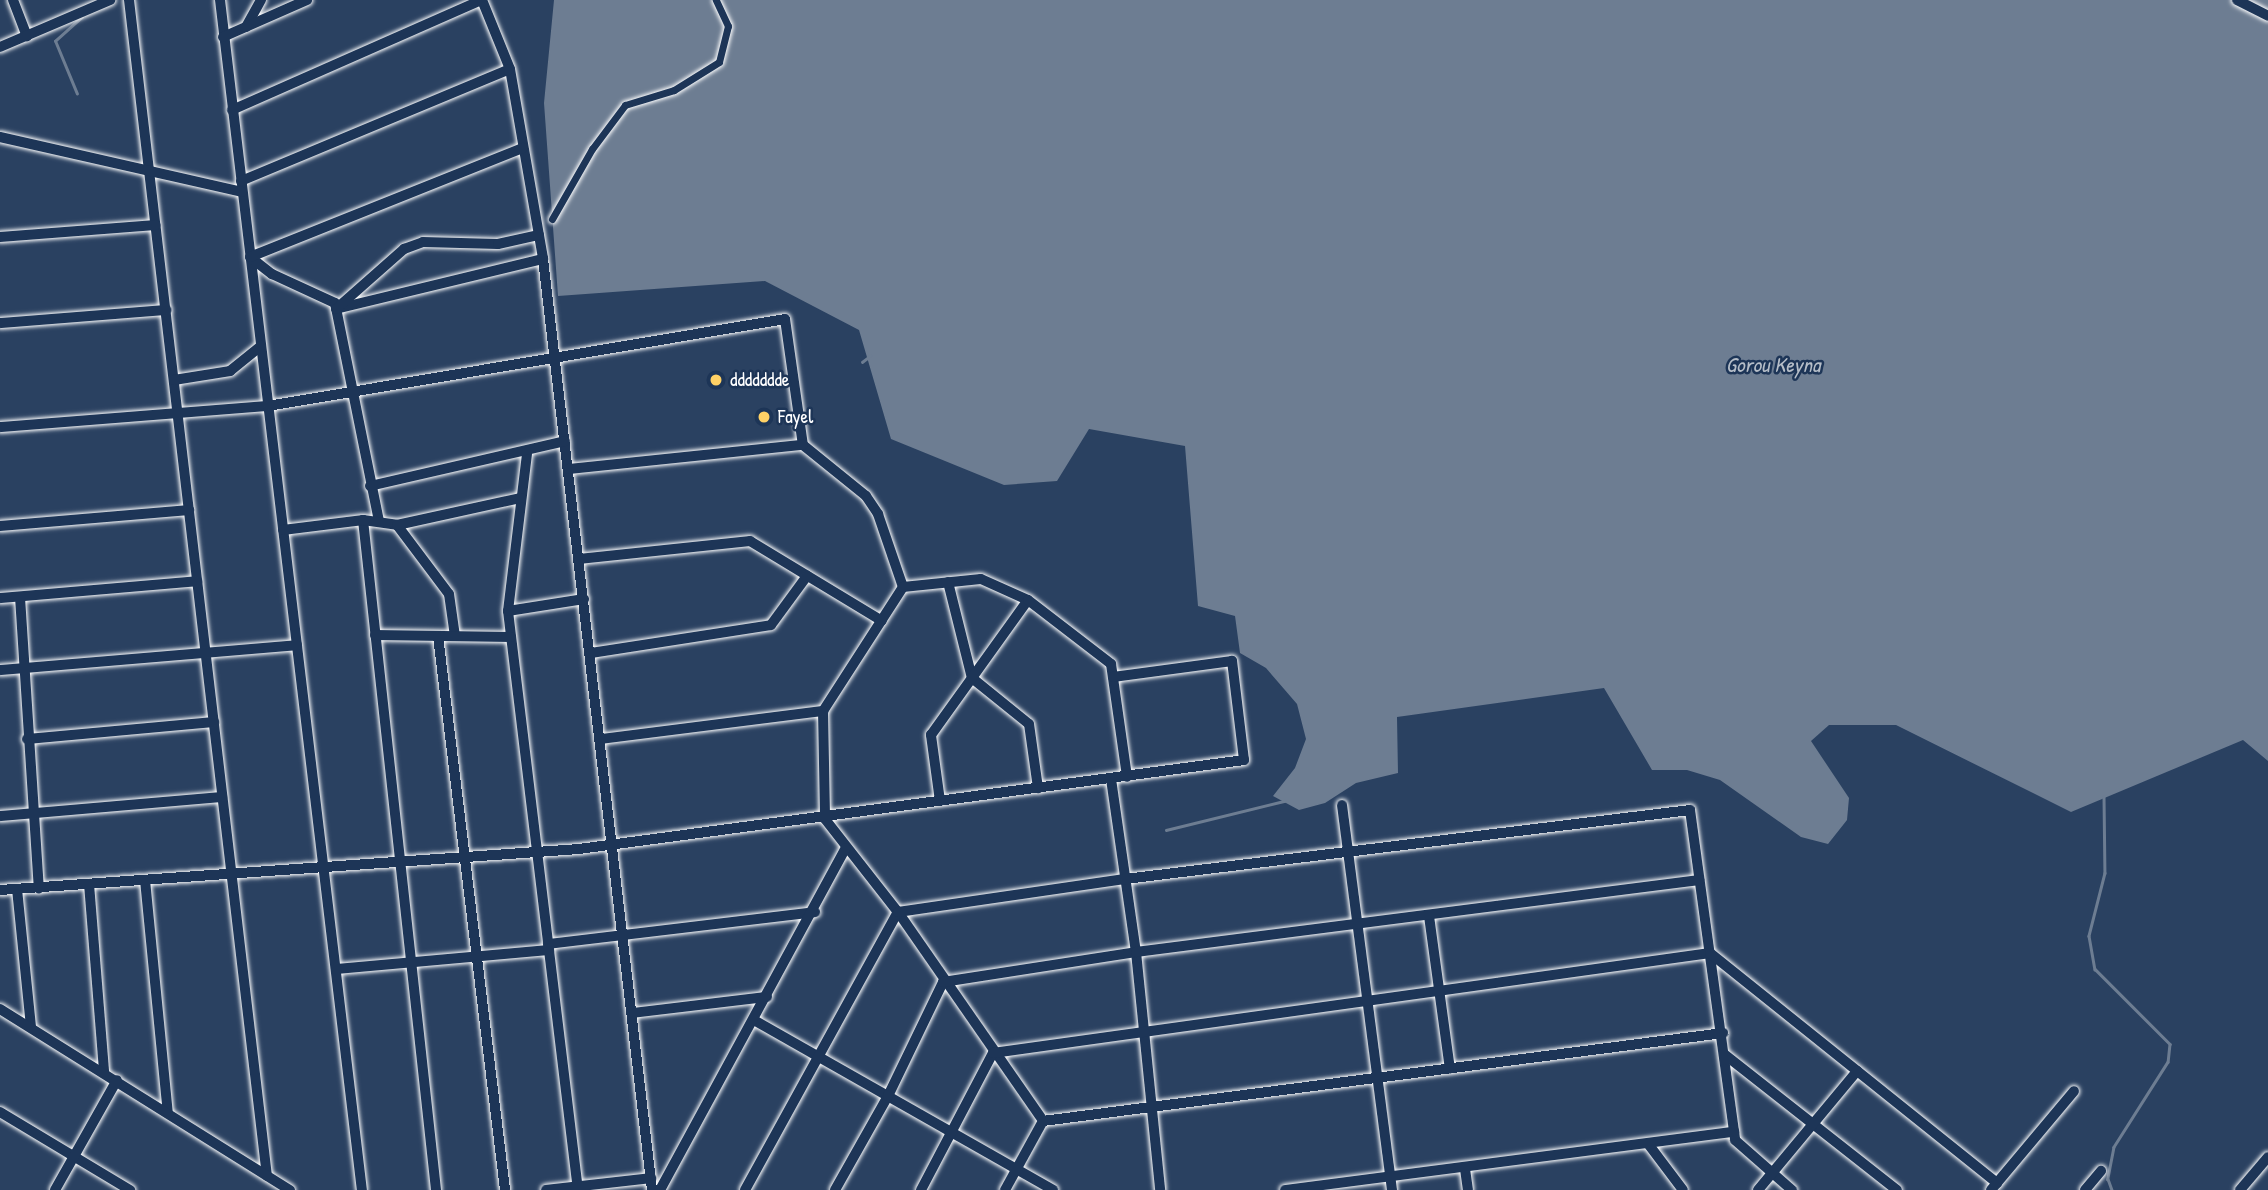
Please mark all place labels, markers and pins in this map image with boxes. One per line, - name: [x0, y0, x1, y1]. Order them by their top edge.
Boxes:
- place label: ddddddde: [730, 369, 789, 391]
- marker: ddddddde: [708, 372, 724, 388]
- place label: Fayel: [778, 406, 813, 428]
- marker: Fayel: [756, 409, 772, 425]

